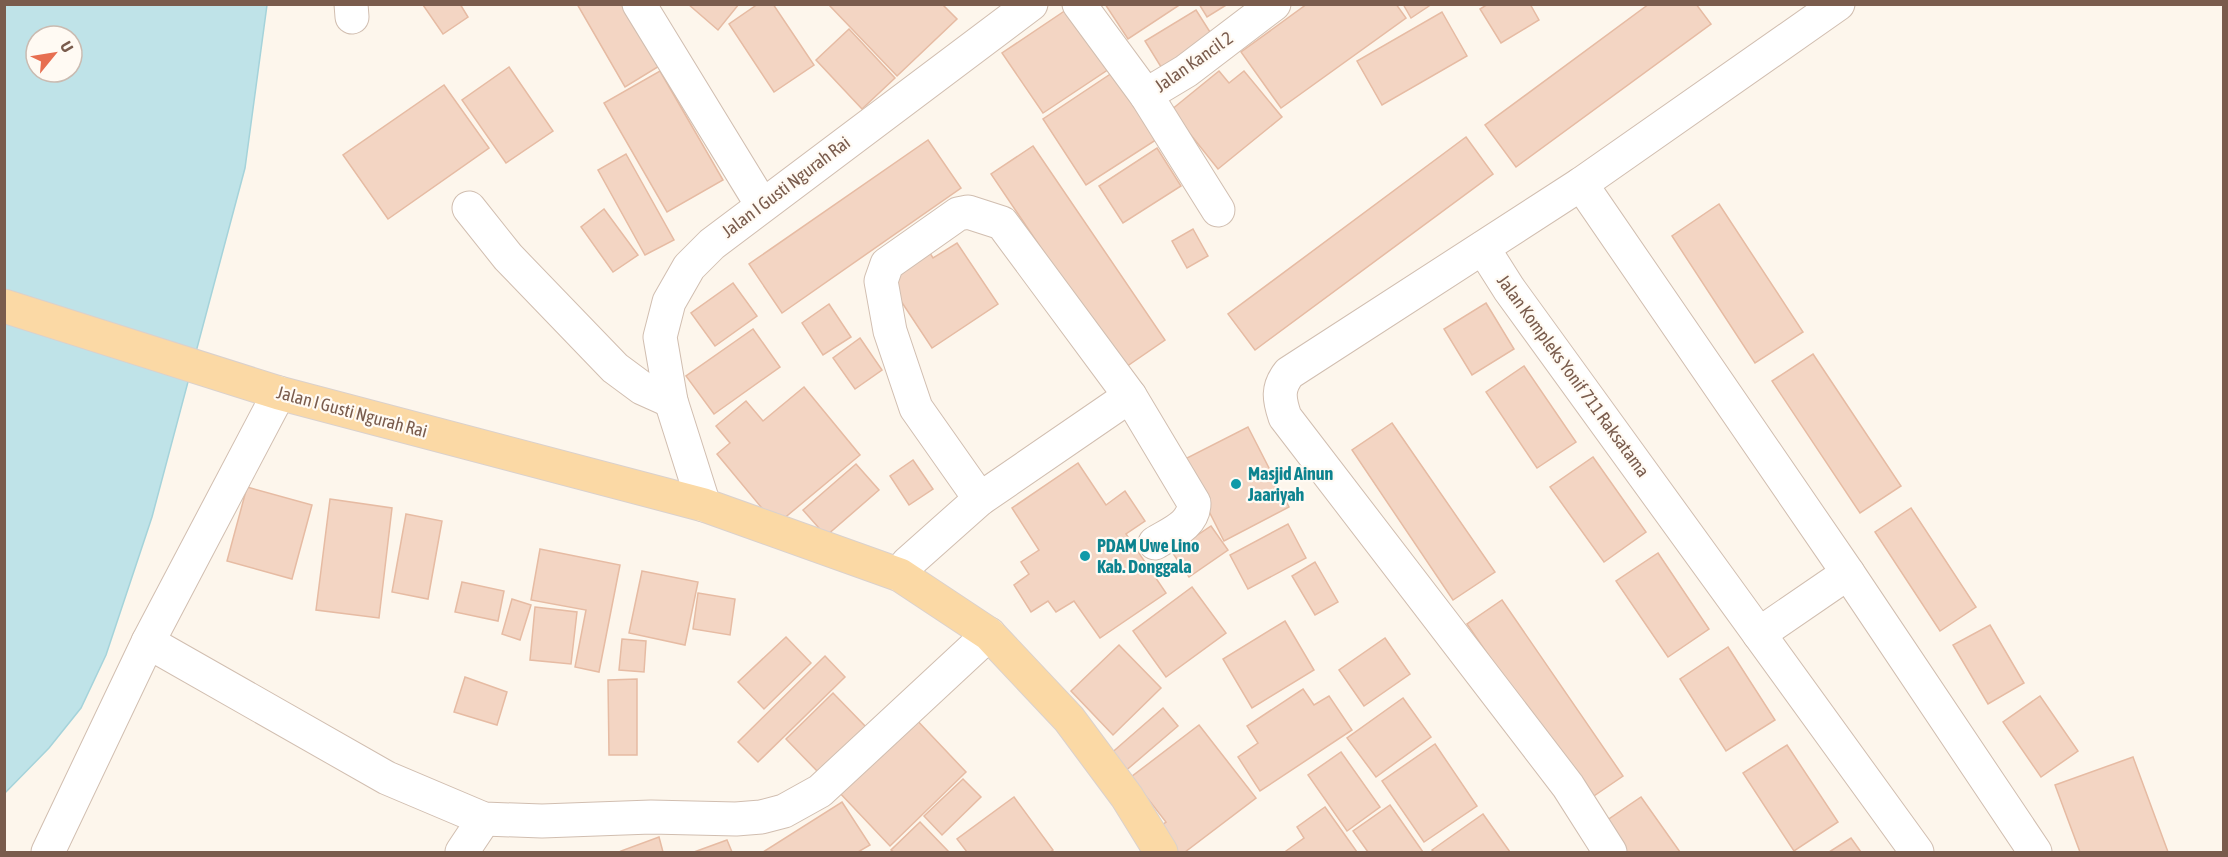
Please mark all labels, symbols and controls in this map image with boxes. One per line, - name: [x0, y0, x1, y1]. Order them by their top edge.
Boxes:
- north arrow: [24, 24, 84, 84]
- street label: Jalan Kancil 2: [1151, 27, 1237, 96]
- text: U: [57, 38, 77, 55]
- street label: Jalan I Gusti Ngurah Rai: [717, 132, 854, 242]
- street label: Jalan Kompleks Yonif 711 Raksatama: [1493, 270, 1654, 481]
- street label: Jalan I Gusti Ngurah Rai: [275, 381, 430, 442]
- place label: Masjid Ainun Jaariyah: [1247, 463, 1333, 505]
- marker: Masjid Ainun Jaariyah: [1229, 477, 1243, 491]
- place label: PDAM Uwe Lino Kab. Donggala: [1097, 535, 1199, 577]
- marker: PDAM Uwe Lino Kab. Donggala: [1078, 549, 1092, 563]

